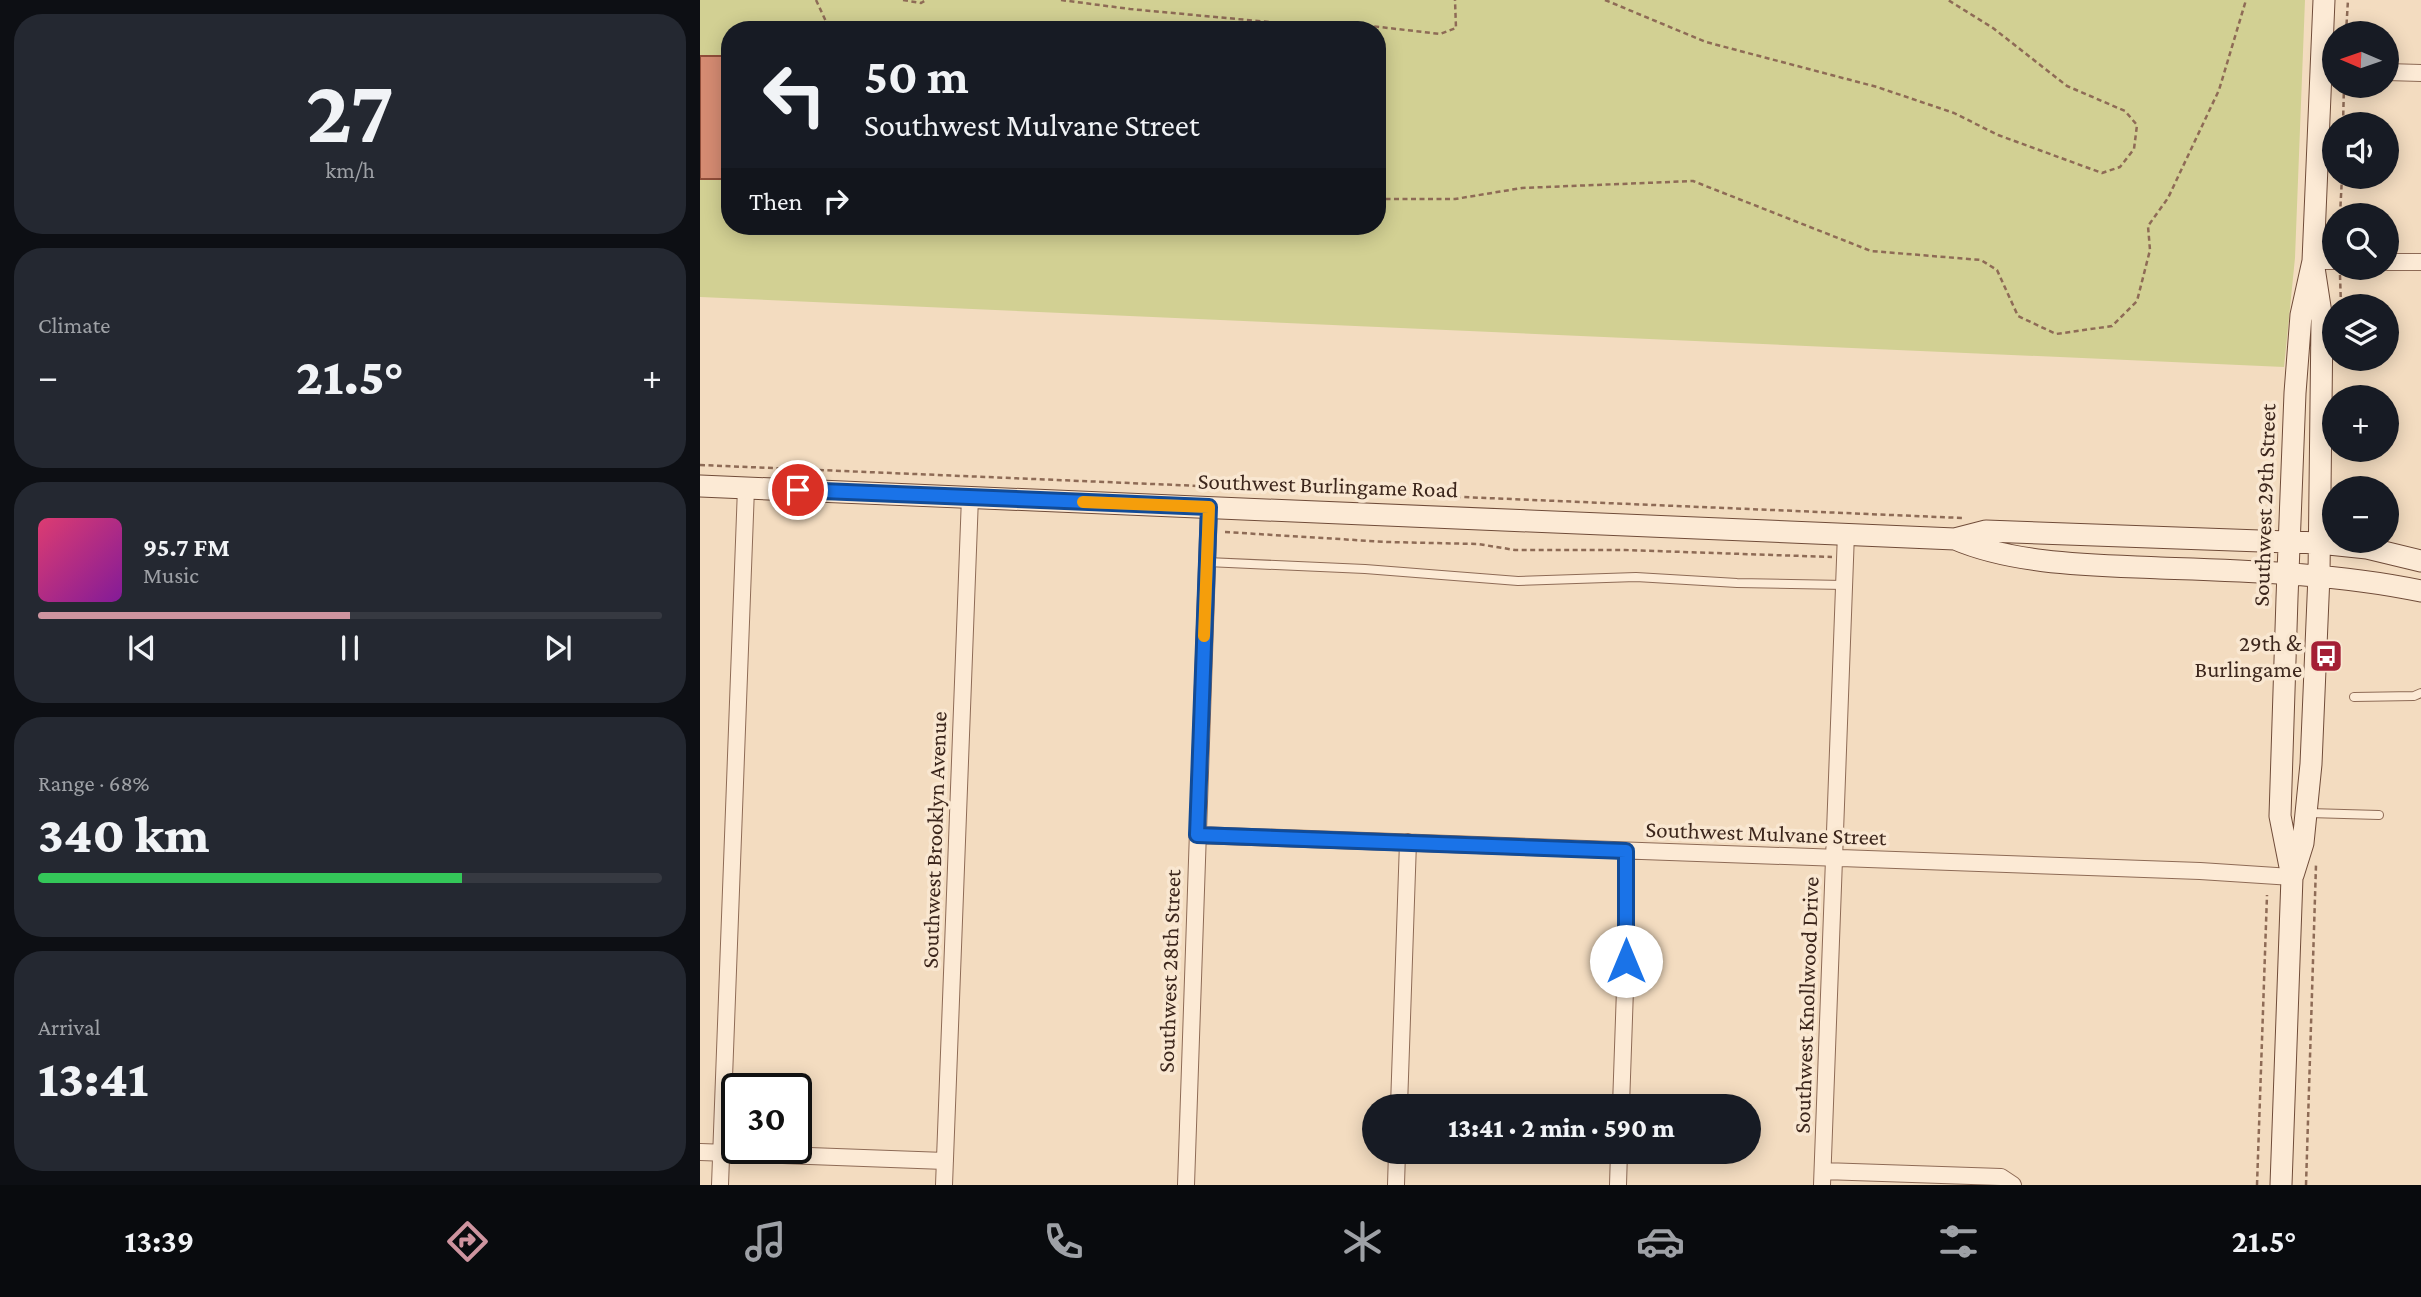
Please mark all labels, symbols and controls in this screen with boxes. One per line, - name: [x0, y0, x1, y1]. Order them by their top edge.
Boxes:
- north arrow: [2322, 21, 2399, 98]
- map controls: [2322, 21, 2399, 553]
- icon: left: [749, 49, 840, 140]
- text: 50 m: [864, 49, 969, 104]
- text: 27: [306, 60, 394, 162]
- text: Southwest Mulvane Street: [864, 107, 1200, 143]
- button: sound: [2322, 112, 2399, 189]
- text: km/h: [325, 157, 375, 183]
- icon: right: [817, 182, 855, 220]
- text: Then: [749, 187, 803, 216]
- button: search: [2322, 203, 2399, 280]
- button: layers: [2322, 294, 2399, 371]
- text: Climate: [38, 312, 110, 338]
- text: 21.5°: [296, 347, 404, 405]
- text: −: [38, 355, 58, 397]
- text: +: [642, 355, 662, 397]
- button: +: [2322, 385, 2399, 462]
- street label: Southwest 29th Street: [2247, 403, 2281, 607]
- pin: [768, 460, 828, 520]
- street label: Southwest Burlingame Road: [1197, 467, 1459, 503]
- icon: arrive: [779, 471, 817, 509]
- button: −: [2322, 476, 2399, 553]
- text: 95.7 FM: [143, 533, 230, 562]
- text: Music: [143, 562, 199, 588]
- icon: previous: [123, 629, 161, 667]
- icon: pause: [331, 629, 369, 667]
- icon: next: [539, 629, 577, 667]
- place label: 29th & Burlingame: [2195, 630, 2303, 682]
- bus stop icon: 29th & Burlingame: [2307, 637, 2345, 675]
- street label: Southwest Brooklyn Avenue: [917, 711, 951, 969]
- text: Range · 68%: [38, 770, 150, 796]
- text: 340 km: [38, 805, 209, 863]
- street label: Southwest Mulvane Street: [1645, 816, 1887, 850]
- street label: Southwest 28th Street: [1152, 868, 1186, 1073]
- street label: Southwest Knollwood Drive: [1789, 876, 1823, 1134]
- position arrow: [1589, 924, 1663, 998]
- text: Arrival: [38, 1014, 101, 1040]
- text: 13:41: [38, 1049, 148, 1107]
- speed limit sign: 30: [721, 1073, 812, 1164]
- text: 13:41 · 2 min · 590 m: [1448, 1114, 1675, 1143]
- icon: directions: [443, 1217, 492, 1266]
- icon: music: [741, 1217, 790, 1266]
- icon: phone: [1039, 1217, 1088, 1266]
- icon: climate: [1338, 1217, 1387, 1266]
- icon: car: [1636, 1217, 1685, 1266]
- icon: filters: [1934, 1217, 1983, 1266]
- text: 13:39: [125, 1223, 194, 1259]
- text: 21.5°: [2232, 1223, 2296, 1259]

